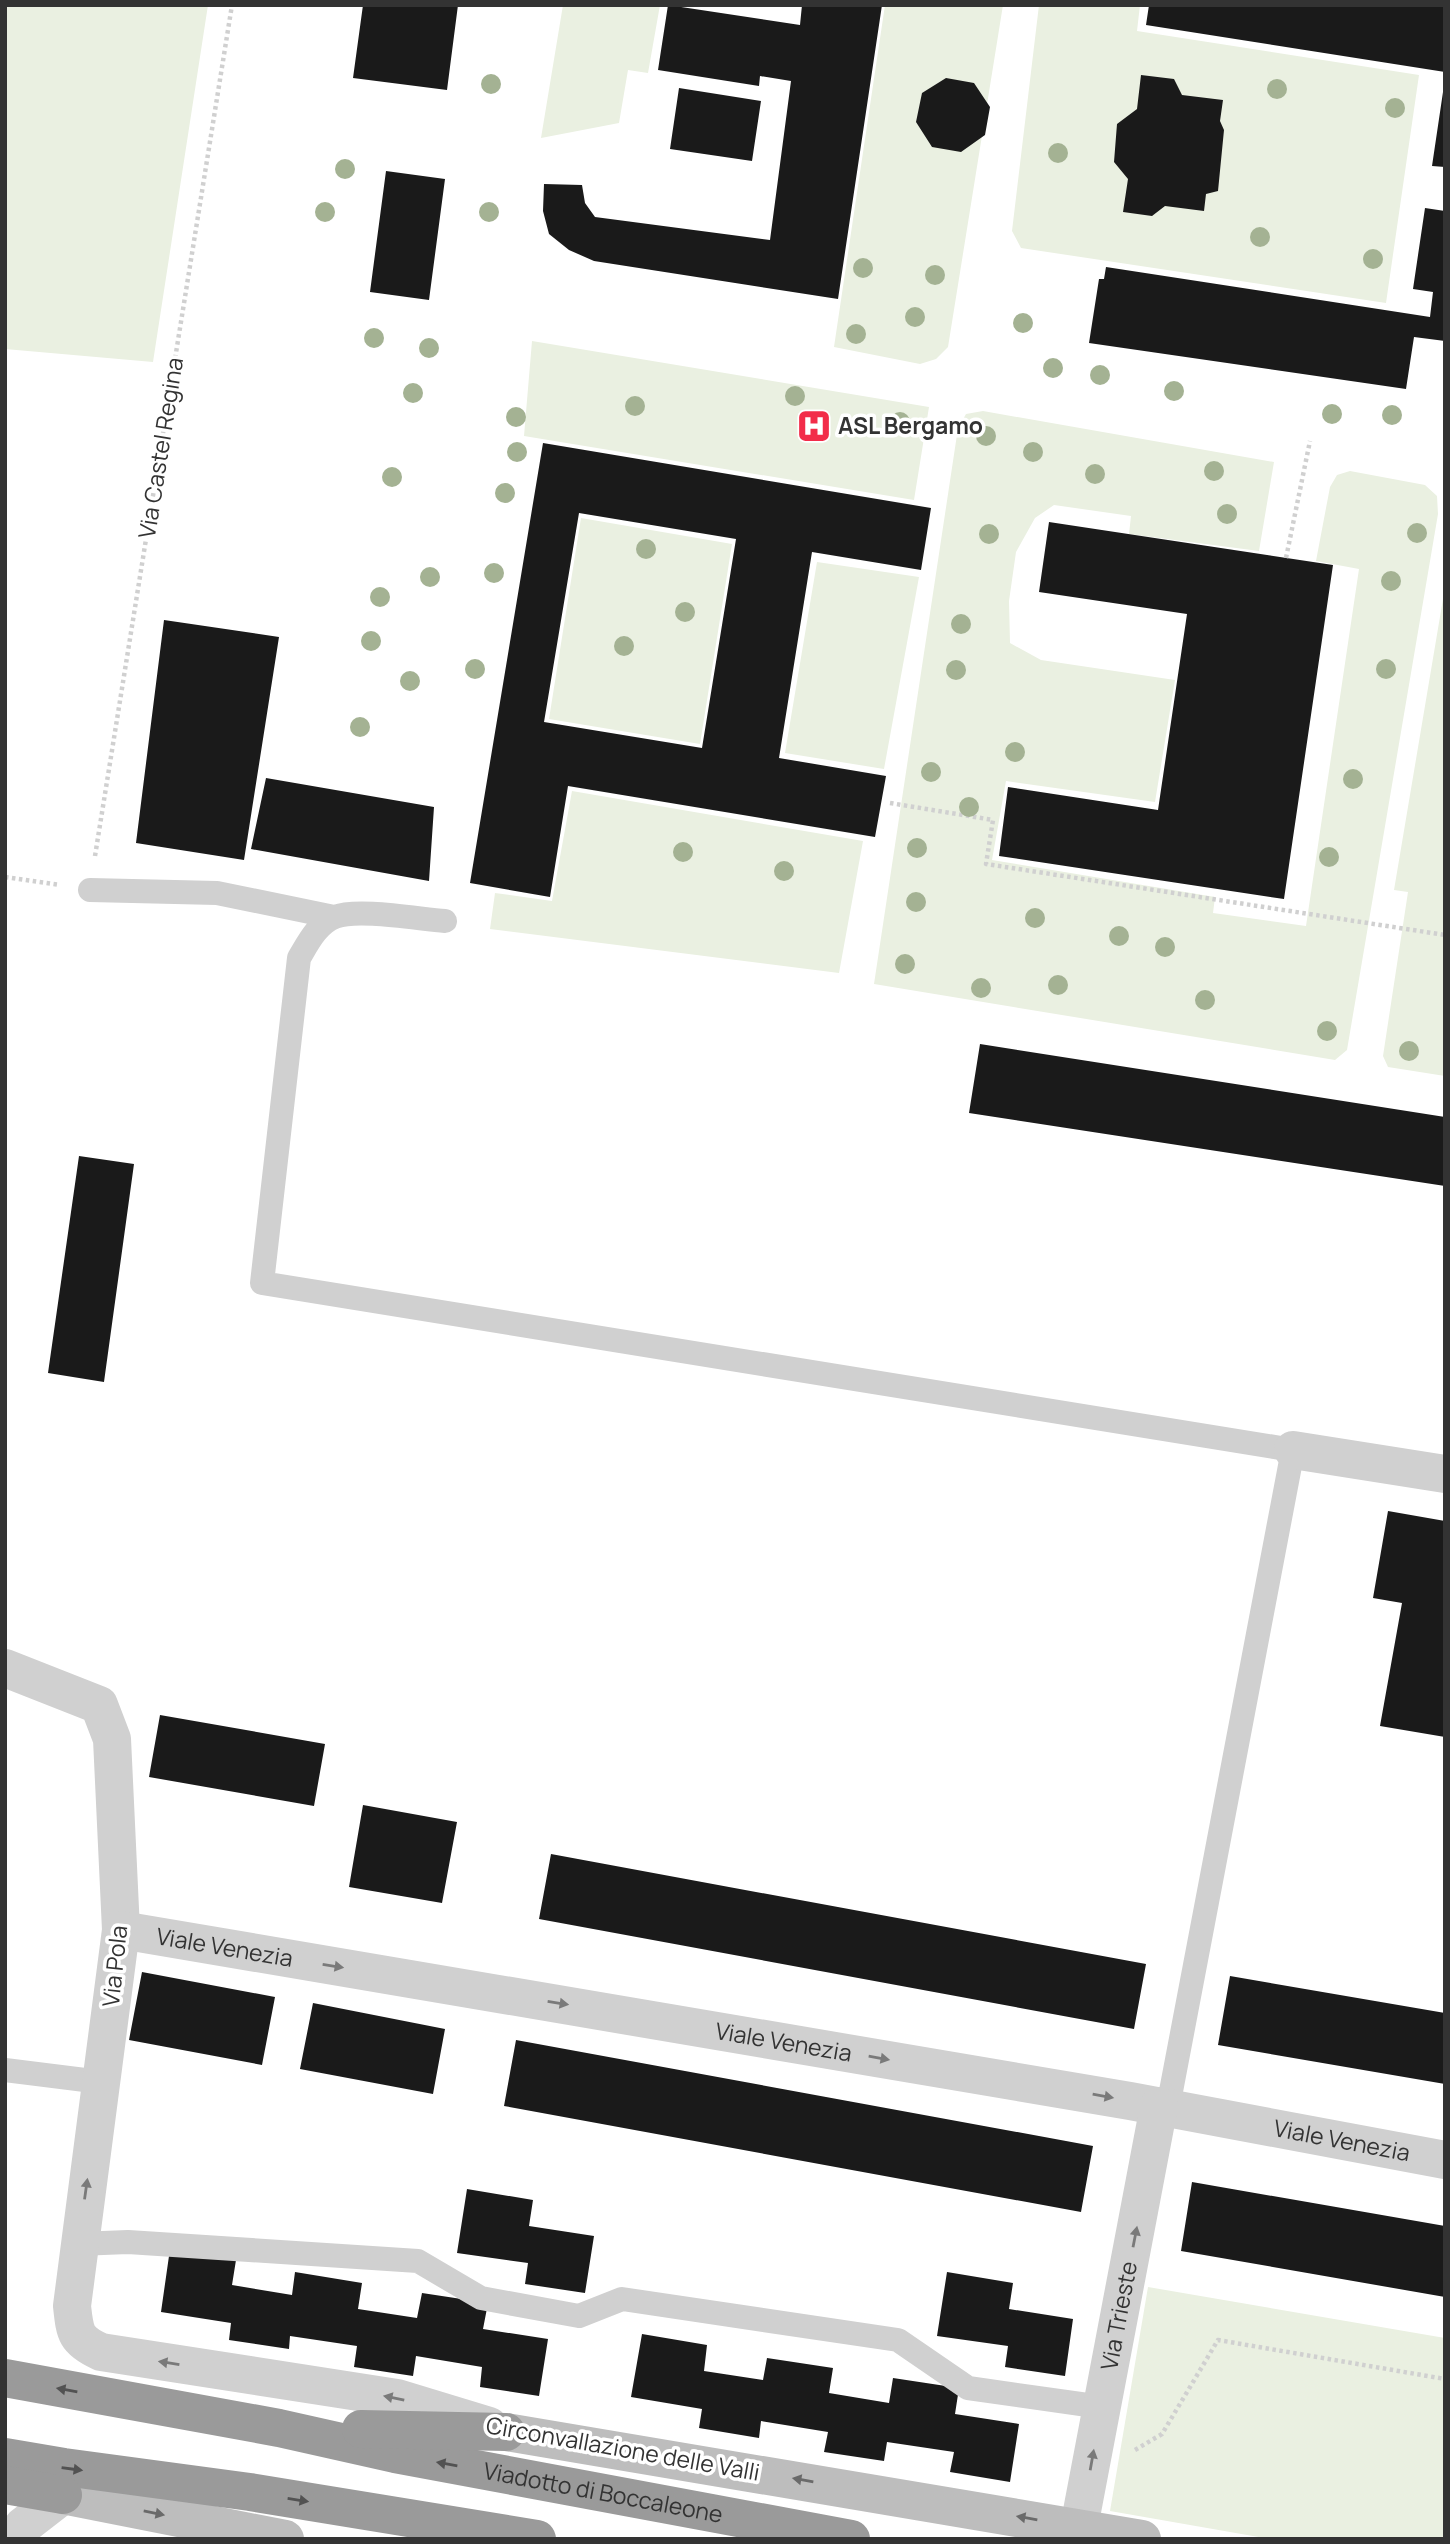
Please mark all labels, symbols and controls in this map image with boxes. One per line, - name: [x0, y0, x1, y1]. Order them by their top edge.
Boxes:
- street label: Via Castel Regina: [130, 355, 190, 541]
- hospital icon: ASL Bergamo: [795, 407, 833, 445]
- place label: ASL Bergamo: [838, 409, 983, 441]
- street label: Viale Venezia: [154, 1919, 295, 1974]
- street label: Via Pola: [94, 1924, 134, 2008]
- one-way arrow: [322, 1961, 344, 1972]
- one-way arrow: [547, 1998, 569, 2009]
- street label: Viale Venezia: [713, 2014, 854, 2069]
- one-way arrow: [868, 2052, 890, 2063]
- one-way arrow: [1092, 2091, 1114, 2102]
- street label: Viale Venezia: [1271, 2111, 1413, 2168]
- one-way arrow: [81, 2178, 92, 2200]
- one-way arrow: [1129, 2226, 1140, 2248]
- street label: Via Trieste: [1092, 2258, 1144, 2373]
- one-way arrow: [158, 2357, 180, 2368]
- one-way arrow: [56, 2384, 78, 2395]
- one-way arrow: [383, 2393, 405, 2404]
- street label: Circonvallazione delle Valli: [484, 2408, 762, 2488]
- one-way arrow: [1087, 2449, 1098, 2471]
- street label: Viadotto di Boccaleone: [481, 2454, 725, 2530]
- one-way arrow: [436, 2458, 458, 2469]
- one-way arrow: [62, 2463, 84, 2474]
- one-way arrow: [792, 2474, 814, 2485]
- one-way arrow: [287, 2495, 309, 2506]
- one-way arrow: [143, 2508, 165, 2519]
- one-way arrow: [1016, 2512, 1038, 2523]

